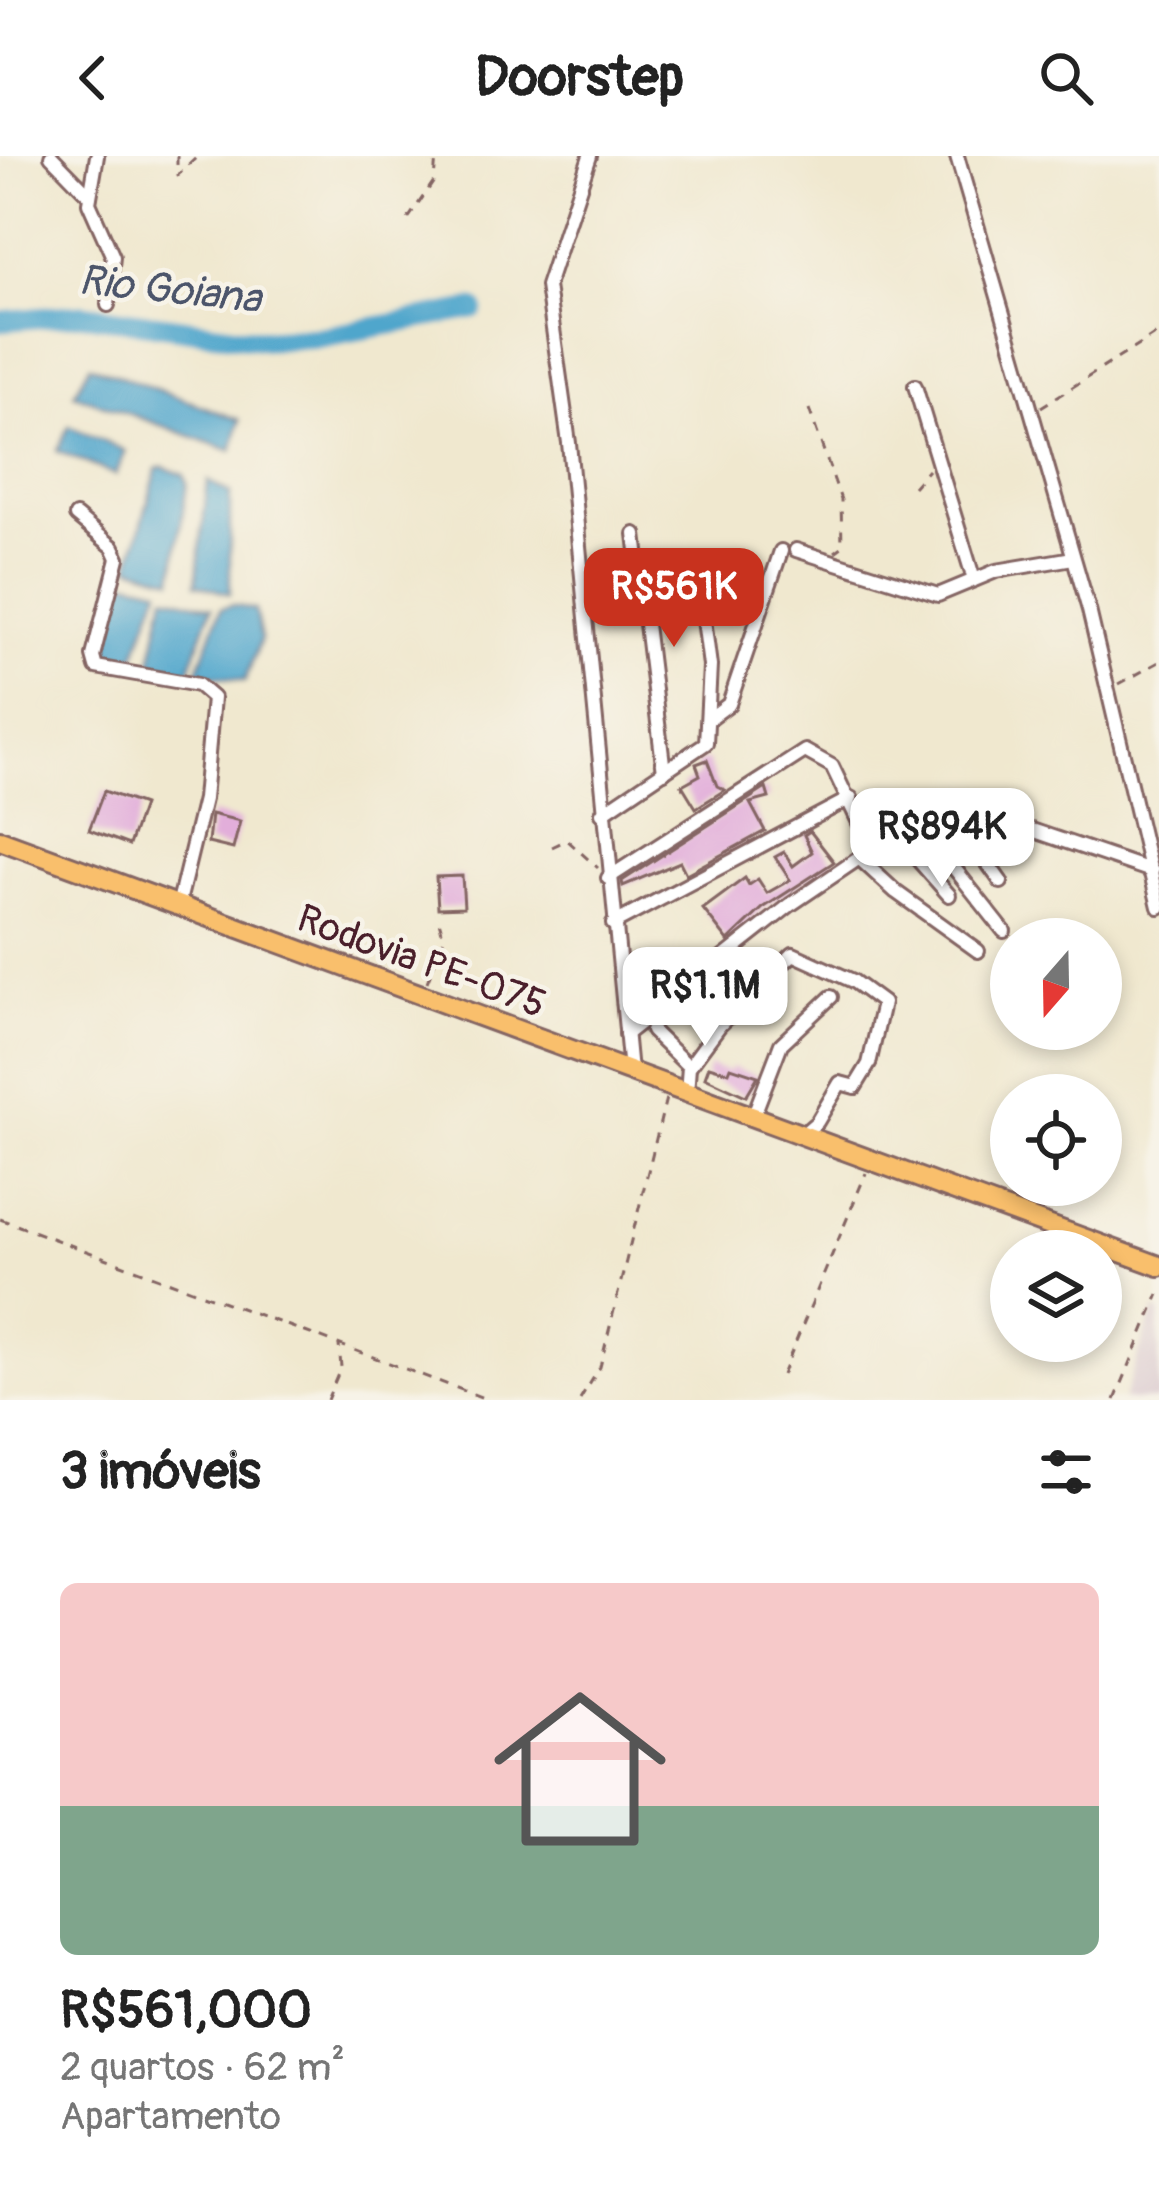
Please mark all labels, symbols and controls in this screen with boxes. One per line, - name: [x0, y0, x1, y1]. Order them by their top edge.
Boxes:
- text: Doorstep: [475, 44, 684, 112]
- icon: back: [60, 45, 126, 111]
- icon: search: [1033, 45, 1099, 111]
- water label: Rio Goiana: [76, 255, 266, 326]
- pin: R$561K: [576, 548, 772, 650]
- text: R$561K: [611, 562, 737, 611]
- pin: R$894K: [844, 788, 1040, 890]
- text: R$894K: [877, 802, 1007, 851]
- street label: Rodovia PE-075: [291, 894, 552, 1029]
- north arrow: [990, 918, 1122, 1050]
- map controls: [990, 918, 1122, 1362]
- pin: R$1.1M: [607, 947, 803, 1049]
- text: R$1.1M: [650, 961, 760, 1010]
- button: locate: [990, 1074, 1122, 1206]
- button: layers: [990, 1230, 1122, 1362]
- icon: filters: [1033, 1439, 1099, 1505]
- text: 3 imóveis: [60, 1440, 261, 1504]
- icon: home: [472, 1661, 688, 1877]
- text: R$561,000: [60, 1979, 312, 2043]
- text: 2 quartos · 62 m²: [60, 2043, 345, 2092]
- text: Apartamento: [60, 2092, 281, 2141]

